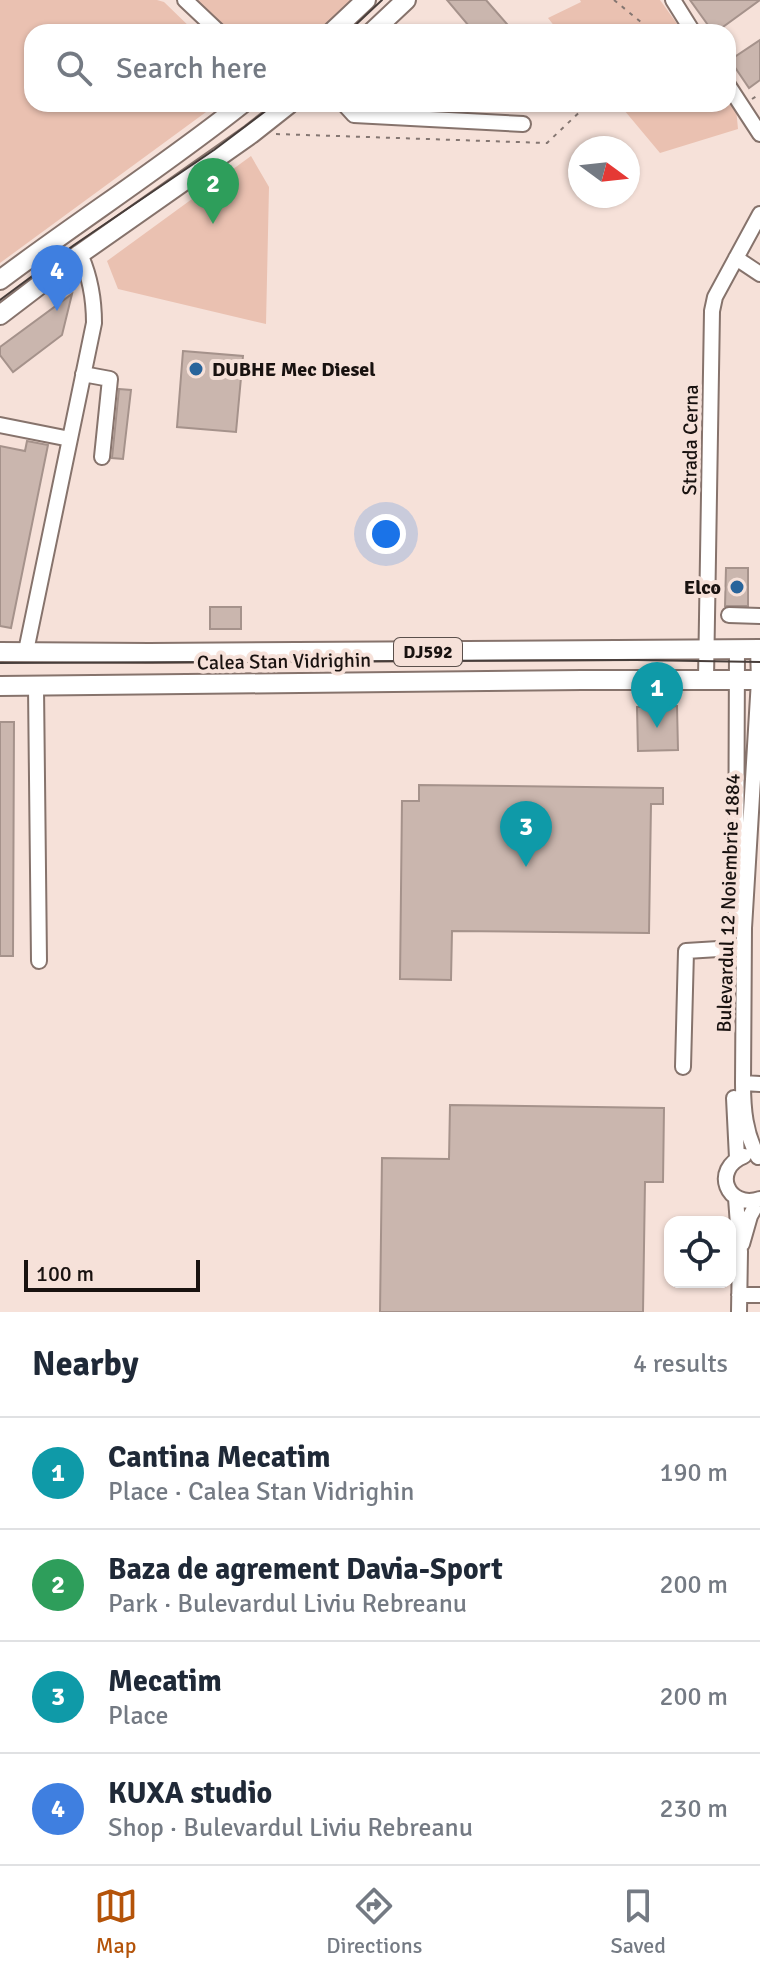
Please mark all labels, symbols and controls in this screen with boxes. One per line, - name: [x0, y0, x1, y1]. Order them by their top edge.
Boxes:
- search box: [24, 24, 736, 112]
- icon: search: [52, 46, 96, 90]
- text: Search here: [116, 50, 267, 87]
- north arrow: [568, 136, 640, 208]
- pin: 2: [187, 158, 239, 224]
- pin: 4: [31, 245, 83, 311]
- place label: DUBHE Mec Diesel: [212, 357, 375, 382]
- marker: DUBHE Mec Diesel: [187, 360, 205, 378]
- street label: Strada Cerna: [677, 384, 704, 496]
- your location: [366, 514, 406, 554]
- place label: Elco: [684, 575, 721, 600]
- marker: Elco: [728, 578, 746, 596]
- road number: DJ592: [394, 638, 462, 666]
- street label: Calea Stan Vidrighin: [197, 647, 371, 676]
- pin: 1: [631, 662, 683, 728]
- street label: Bulevardul 12 Noiembrie 1884: [711, 773, 746, 1033]
- pin: 3: [500, 801, 552, 867]
- map controls: [664, 1216, 736, 1288]
- button: locate: [664, 1216, 736, 1288]
- scale bar: [24, 1256, 200, 1292]
- text: 100 m: [36, 1260, 94, 1287]
- text: Nearby: [32, 1343, 139, 1385]
- text: 4 results: [633, 1348, 728, 1380]
- text: Cantina Mecatim: [108, 1439, 330, 1476]
- text: 1: [51, 1457, 65, 1489]
- text: 190 m: [659, 1457, 728, 1489]
- text: Place · Calea Stan Vidrighin: [108, 1476, 415, 1508]
- text: Baza de agrement Davia-Sport: [108, 1551, 503, 1588]
- text: 2: [51, 1569, 65, 1601]
- text: 200 m: [659, 1569, 728, 1601]
- text: Park · Bulevardul Liviu Rebreanu: [108, 1588, 467, 1620]
- text: Mecatim: [108, 1663, 222, 1700]
- text: 3: [51, 1681, 65, 1713]
- text: 200 m: [659, 1681, 728, 1713]
- text: Place: [108, 1700, 169, 1732]
- text: KUXA studio: [108, 1775, 272, 1812]
- text: 4: [51, 1793, 65, 1825]
- text: 230 m: [659, 1793, 728, 1825]
- text: Shop · Bulevardul Liviu Rebreanu: [108, 1812, 473, 1844]
- tab: Map: [94, 1884, 138, 1959]
- tab: Directions: [326, 1884, 422, 1959]
- tab: Saved: [611, 1884, 666, 1959]

